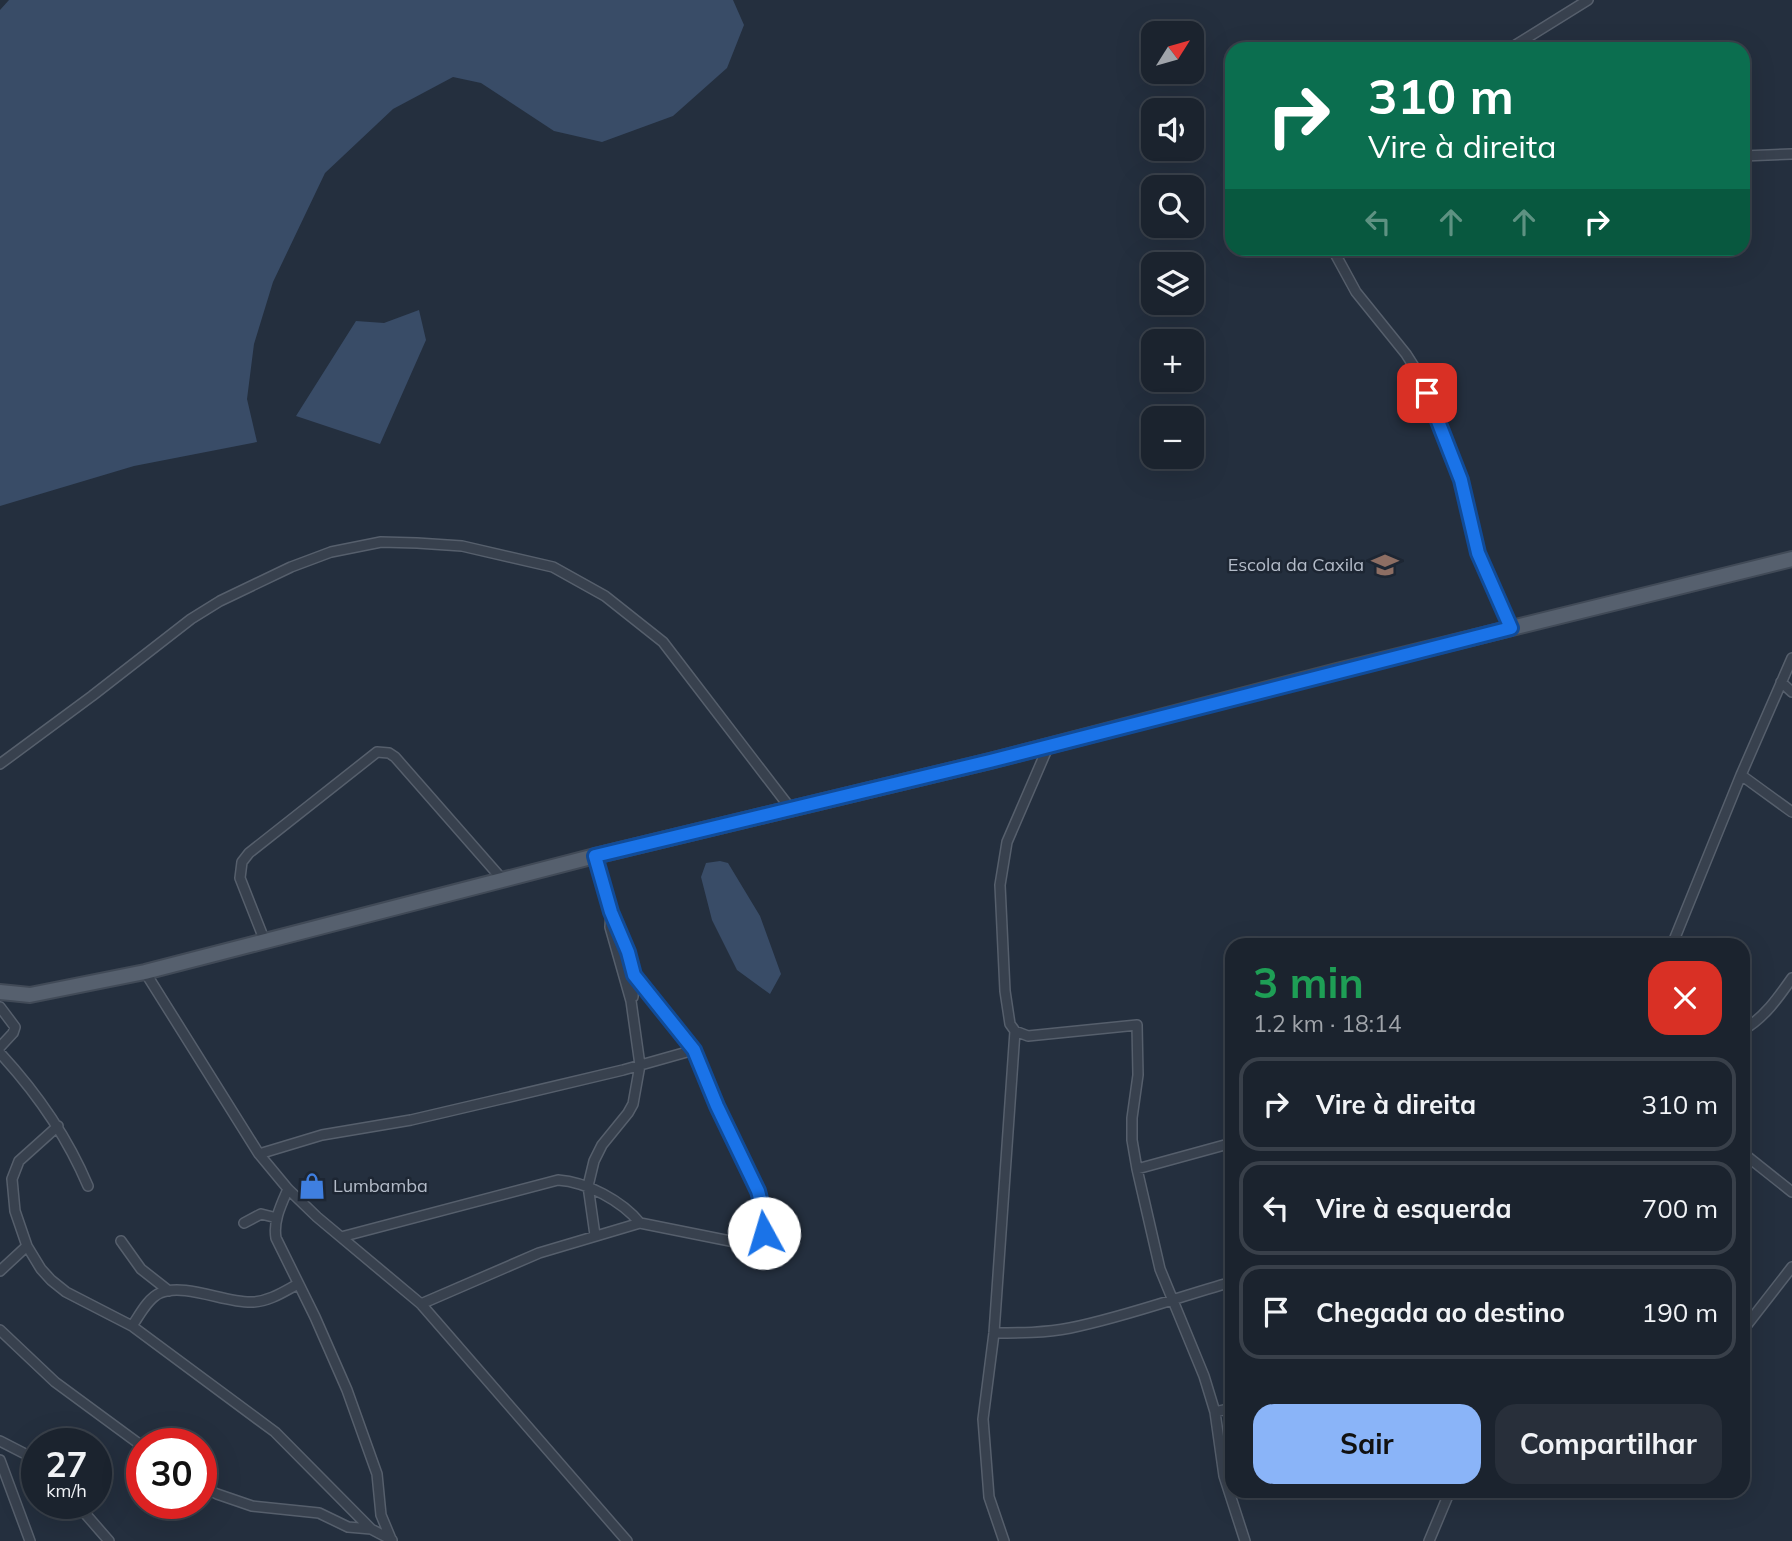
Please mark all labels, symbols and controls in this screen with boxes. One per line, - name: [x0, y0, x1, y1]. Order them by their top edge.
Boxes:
- north arrow: [1141, 21, 1204, 84]
- map controls: [1141, 21, 1204, 469]
- text: 310 m: [1368, 65, 1514, 126]
- icon: right: [1253, 70, 1344, 161]
- button: sound: [1141, 98, 1204, 161]
- text: Vire à direita: [1368, 126, 1556, 166]
- button: search: [1141, 175, 1204, 238]
- icon: left: [1359, 203, 1397, 241]
- icon: ahead: [1432, 203, 1470, 241]
- icon: ahead: [1505, 203, 1543, 241]
- icon: right: [1578, 203, 1616, 241]
- button: layers: [1141, 252, 1204, 315]
- button: +: [1141, 329, 1204, 392]
- pin: [1397, 363, 1457, 423]
- icon: arrive: [1408, 374, 1446, 412]
- button: −: [1141, 406, 1204, 469]
- school or university icon: Escola da Caxila: [1370, 550, 1400, 580]
- place label: Escola da Caxila: [1228, 553, 1364, 576]
- text: 3 min: [1253, 956, 1364, 1009]
- button: close: [1648, 961, 1722, 1035]
- text: 1.2 km · 18:14: [1253, 1009, 1402, 1038]
- icon: right: [1257, 1085, 1295, 1123]
- text: Vire à direita: [1316, 1088, 1476, 1121]
- text: 310 m: [1642, 1088, 1718, 1121]
- shop icon: Lumbamba: [297, 1171, 327, 1201]
- place label: Lumbamba: [333, 1174, 428, 1197]
- icon: left: [1257, 1189, 1295, 1227]
- text: Vire à esquerda: [1316, 1192, 1512, 1225]
- text: 700 m: [1642, 1192, 1718, 1225]
- position arrow: [727, 1196, 801, 1270]
- icon: arrive: [1257, 1293, 1295, 1331]
- text: Chegada ao destino: [1316, 1296, 1565, 1329]
- text: 190 m: [1642, 1296, 1718, 1329]
- button: Sair: [1253, 1404, 1481, 1484]
- button: Compartilhar: [1495, 1404, 1722, 1484]
- speed limit sign: 30: [126, 1428, 217, 1519]
- text: 27: [45, 1442, 88, 1486]
- text: km/h: [46, 1479, 87, 1502]

